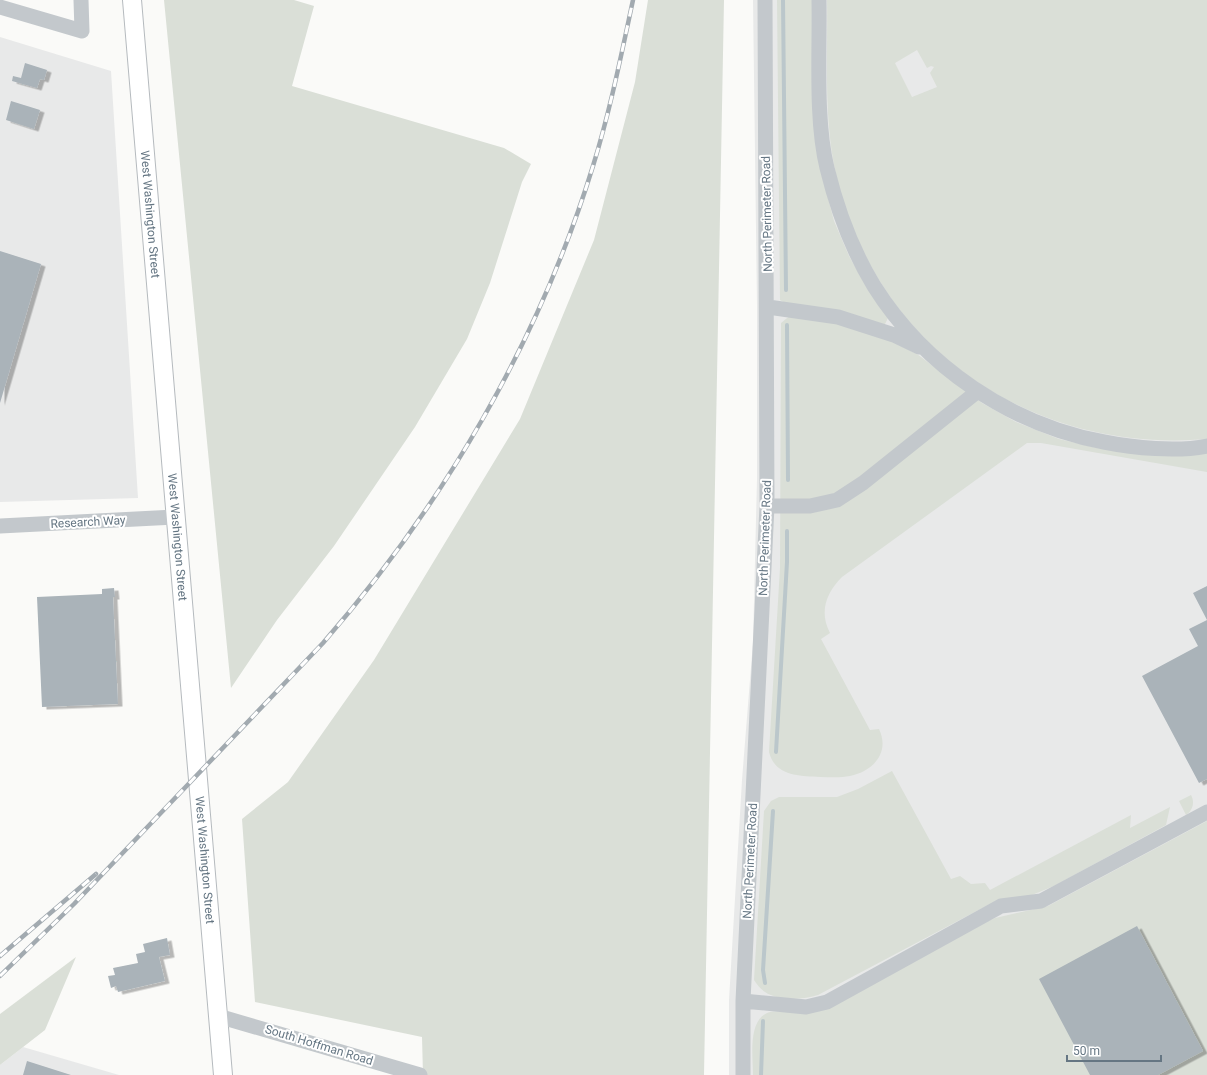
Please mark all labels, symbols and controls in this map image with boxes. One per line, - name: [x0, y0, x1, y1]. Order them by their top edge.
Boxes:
- street label: West Washington Street: [138, 150, 163, 279]
- street label: North Perimeter Road: [759, 156, 775, 272]
- street label: West Washington Street: [165, 473, 190, 602]
- street label: North Perimeter Road: [756, 480, 774, 596]
- street label: Research Way: [50, 513, 126, 531]
- street label: West Washington Street: [192, 796, 217, 924]
- street label: North Perimeter Road: [740, 803, 760, 919]
- street label: South Hoffman Road: [263, 1022, 375, 1068]
- scale bar: [1067, 1037, 1161, 1063]
- text: 50 m: [1073, 1044, 1100, 1058]

